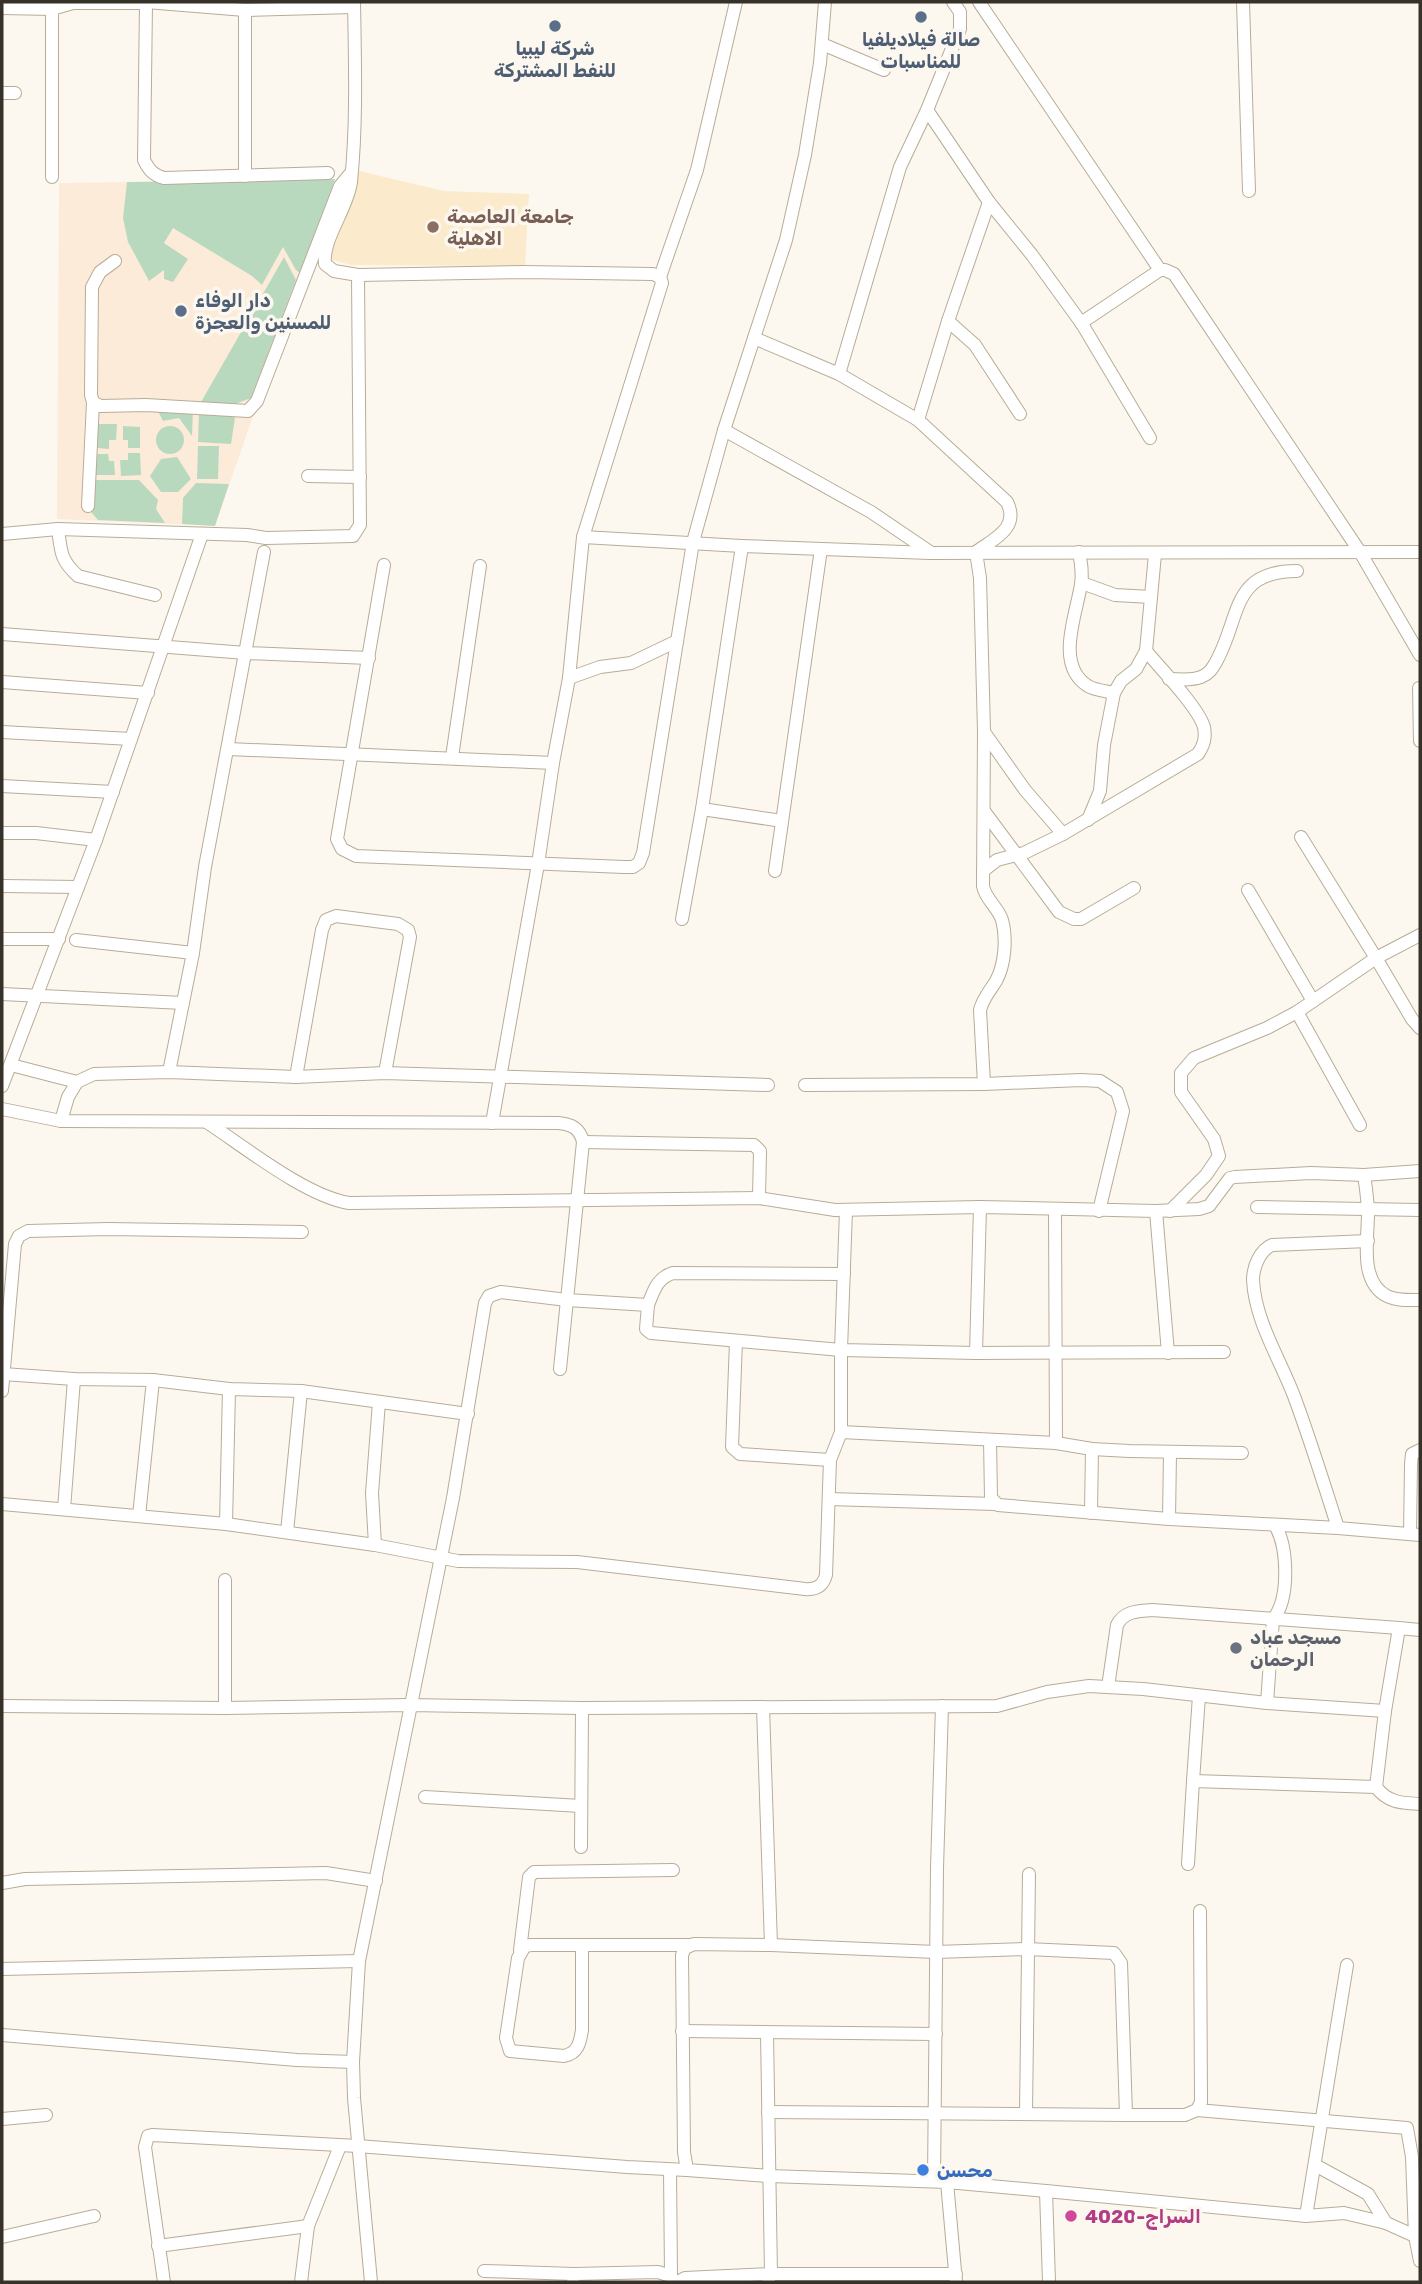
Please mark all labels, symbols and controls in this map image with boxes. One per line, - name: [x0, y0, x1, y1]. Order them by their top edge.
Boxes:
- marker: صالة فيلاديلفيا للمناسبات: [913, 9, 929, 25]
- marker: شركة ليبيا للنفط المشتركة: [547, 18, 563, 34]
- place label: صالة فيلاديلفيا للمناسبات: [862, 28, 980, 73]
- place label: شركة ليبيا للنفط المشتركة: [494, 37, 616, 82]
- place label: جامعة العاصمة الاهلية: [447, 205, 574, 250]
- marker: جامعة العاصمة الاهلية: [425, 219, 441, 235]
- place label: دار الوفاء للمسنين والعجزة: [195, 289, 331, 334]
- marker: دار الوفاء للمسنين والعجزة: [173, 303, 189, 319]
- place label: مسجد عباد الرحمان: [1250, 1626, 1342, 1671]
- marker: مسجد عباد الرحمان: [1228, 1640, 1244, 1656]
- place label: محسن: [937, 2159, 993, 2182]
- marker: محسن: [915, 2162, 931, 2178]
- place label: السراج-4020: [1085, 2205, 1201, 2230]
- marker: السراج-4020: [1063, 2208, 1079, 2224]

